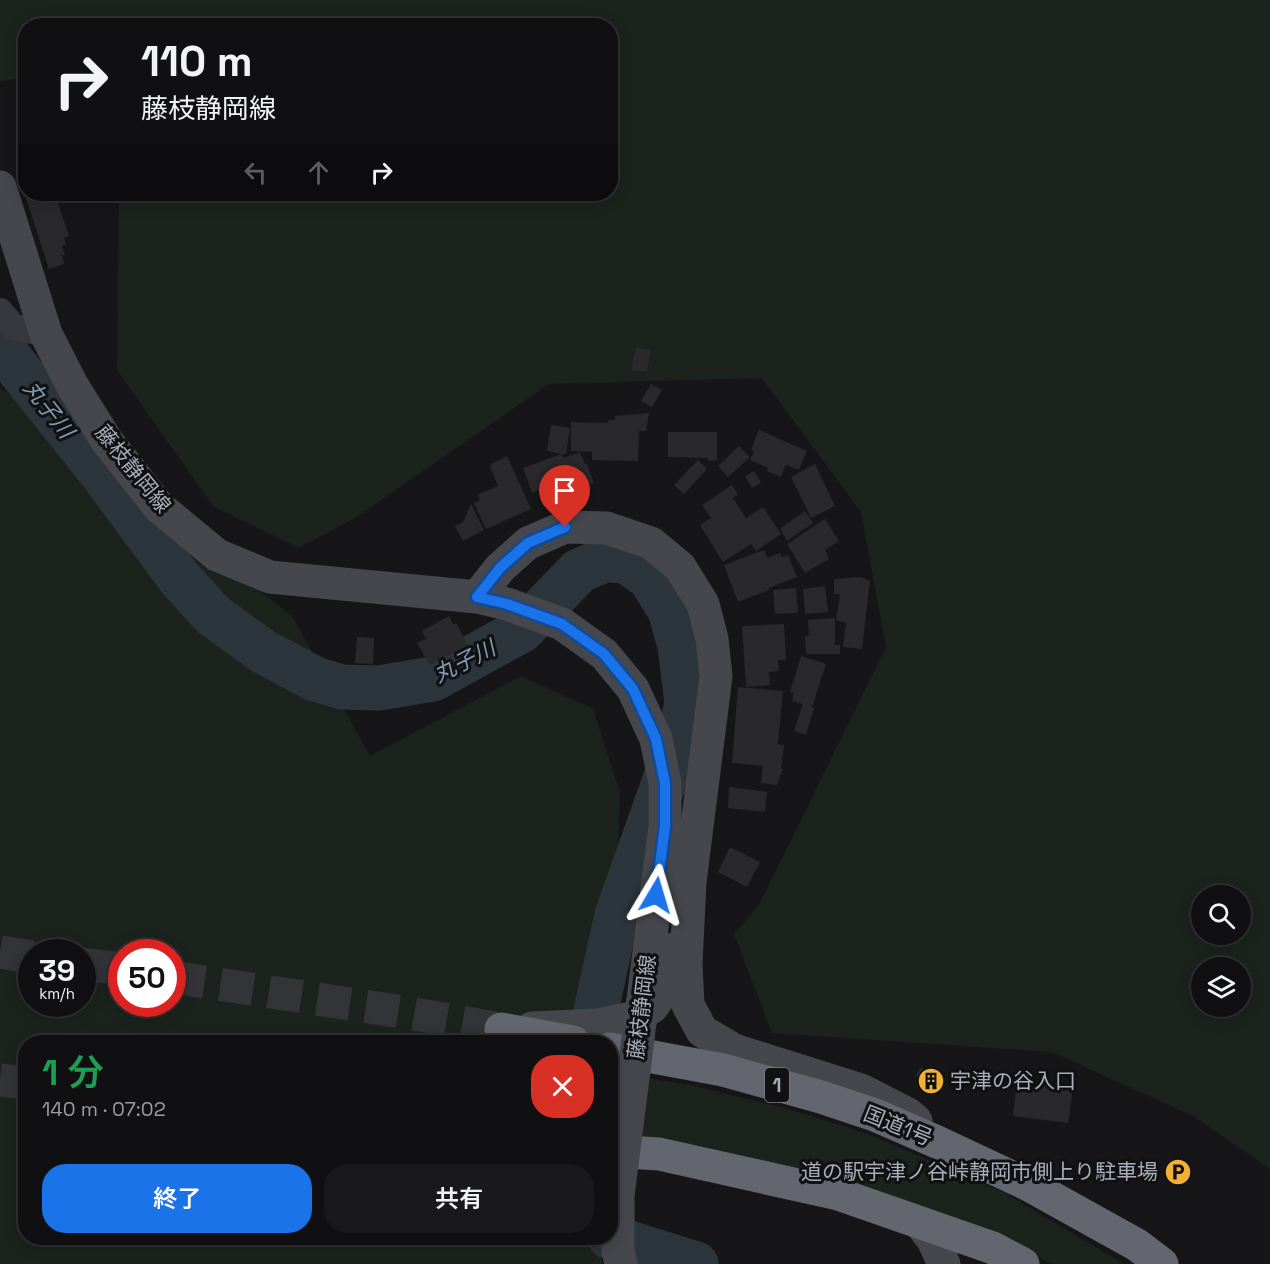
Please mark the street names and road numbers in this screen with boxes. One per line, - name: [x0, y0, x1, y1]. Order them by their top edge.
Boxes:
- street label: 藤枝静岡線: [90, 419, 177, 518]
- street label: 藤枝静岡線: [622, 953, 661, 1061]
- road number: 1: [765, 1068, 789, 1102]
- street label: 国道1号: [860, 1100, 937, 1151]

